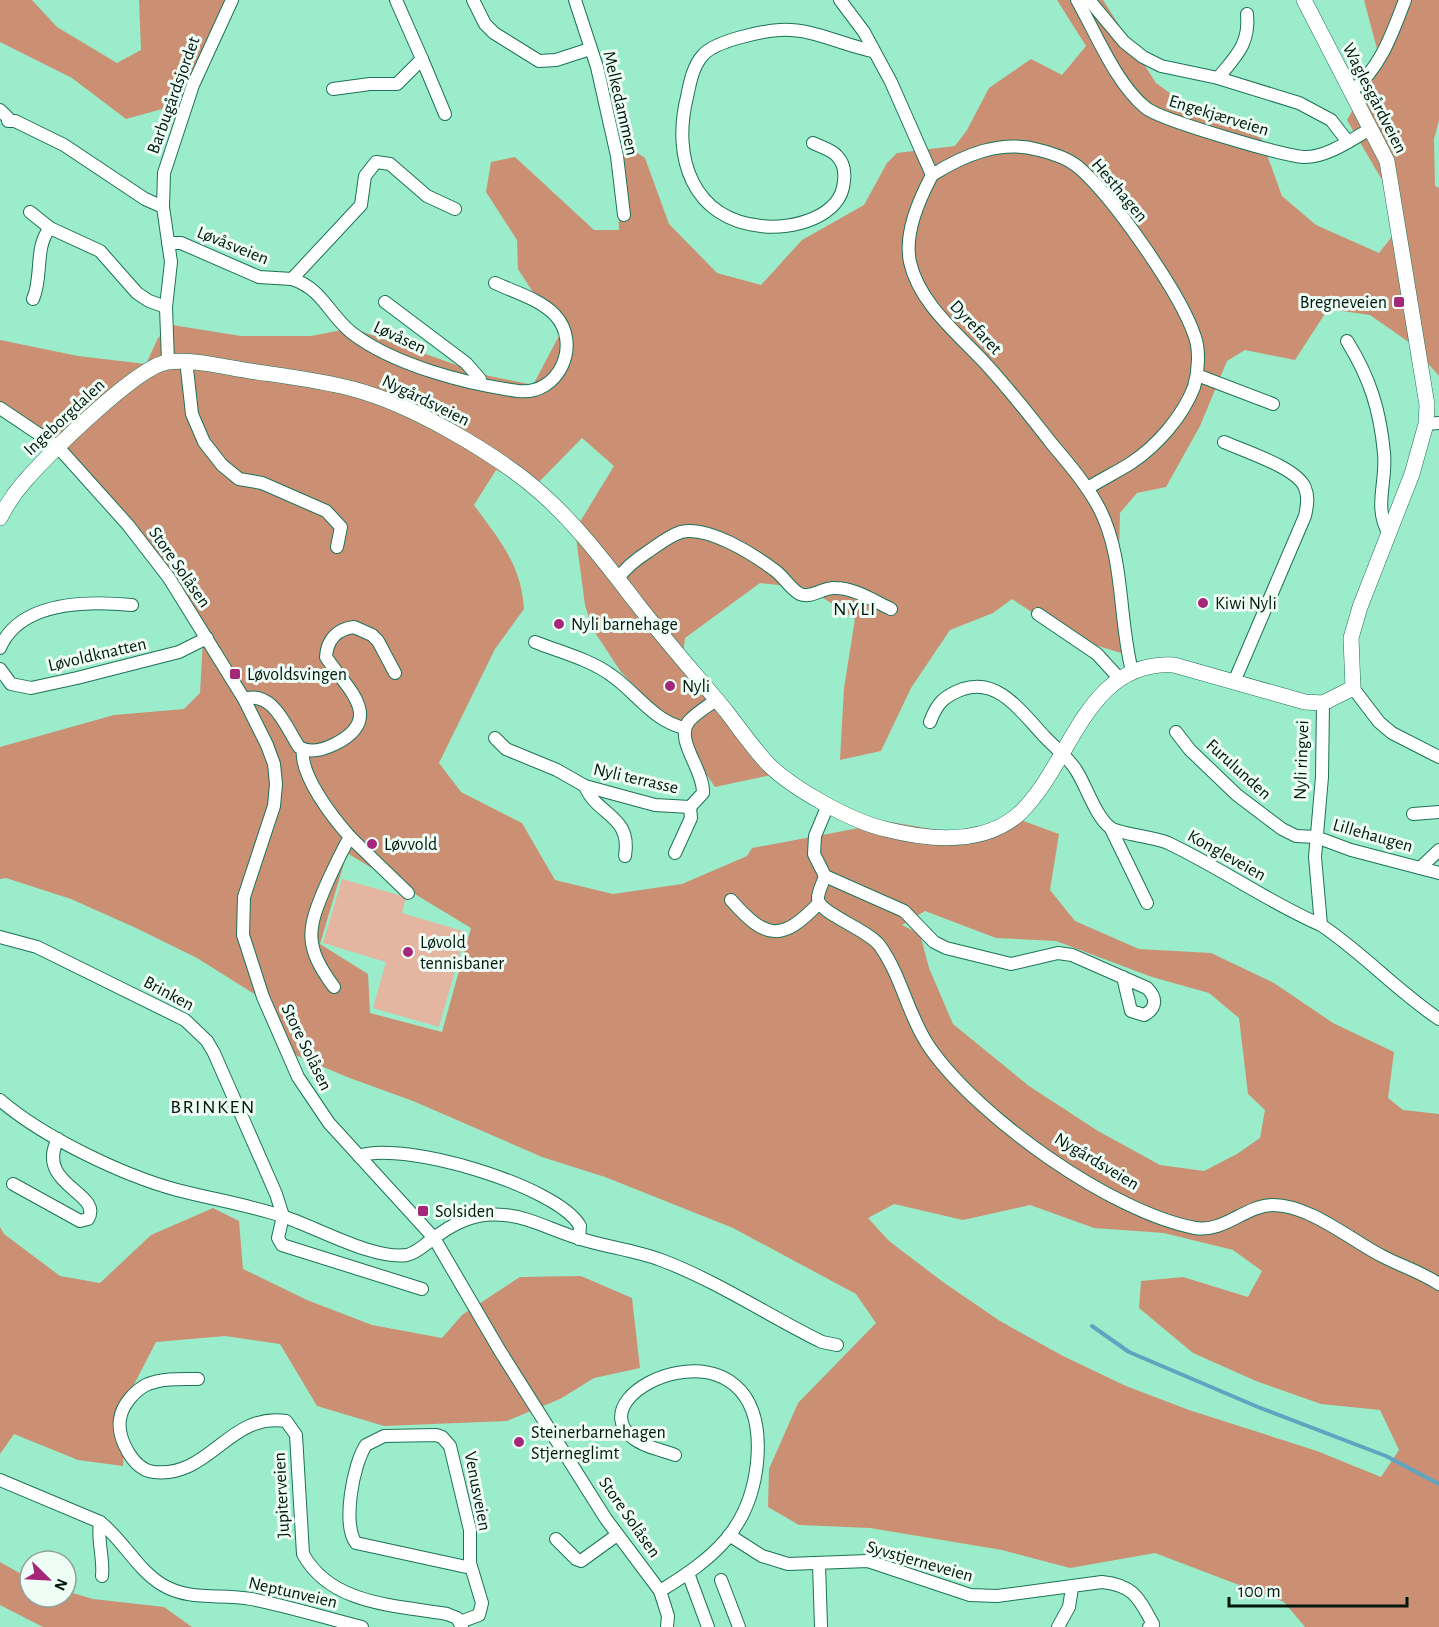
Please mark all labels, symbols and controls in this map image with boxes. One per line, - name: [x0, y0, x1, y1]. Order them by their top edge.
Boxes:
- street label: Barbugårdsjordet: [144, 34, 204, 156]
- street label: Waglesgårdveien: [1339, 40, 1410, 156]
- street label: Melkedammen: [599, 49, 641, 157]
- street label: Engekjærveien: [1167, 92, 1271, 140]
- street label: Hesthagen: [1088, 155, 1151, 226]
- street label: Løvåsveien: [194, 223, 271, 268]
- place label: Bregneveien: [1300, 294, 1387, 312]
- marker: Bregneveien: [1392, 295, 1406, 309]
- street label: Dyrefaret: [946, 297, 1005, 358]
- street label: Løvåsen: [371, 318, 429, 358]
- street label: Nygårdsveien: [379, 372, 472, 430]
- street label: Ingeborgdalen: [21, 376, 109, 459]
- street label: Store Solåsen: [145, 524, 213, 611]
- place label: Kiwi Nyli: [1215, 595, 1277, 613]
- marker: Kiwi Nyli: [1196, 596, 1210, 610]
- district label: NYLI: [833, 599, 877, 619]
- place label: Nyli barnehage: [571, 616, 678, 634]
- marker: Nyli barnehage: [552, 617, 566, 631]
- street label: Løvoldknatten: [46, 635, 148, 675]
- place label: Løvoldsvingen: [247, 666, 347, 684]
- marker: Løvoldsvingen: [228, 667, 242, 681]
- place label: Nyli: [682, 678, 710, 696]
- marker: Nyli: [663, 679, 677, 693]
- street label: Nyli ringvei: [1292, 720, 1312, 800]
- street label: Furulunden: [1202, 736, 1274, 803]
- street label: Nyli terrasse: [592, 760, 680, 797]
- street label: Lillehaugen: [1331, 816, 1415, 856]
- street label: Kongleveien: [1184, 827, 1269, 885]
- place label: Løvvold: [384, 836, 437, 854]
- marker: Løvvold: [365, 837, 379, 851]
- place label: Løvold tennisbaner: [420, 934, 504, 973]
- marker: Løvold tennisbaner: [401, 945, 415, 959]
- street label: Brinken: [140, 973, 197, 1015]
- street label: Store Solåsen: [277, 1001, 335, 1093]
- district label: BRINKEN: [170, 1097, 256, 1117]
- street label: Nygårdsveien: [1051, 1130, 1142, 1194]
- place label: Solsiden: [435, 1203, 494, 1221]
- marker: Solsiden: [416, 1204, 430, 1218]
- place label: Steinerbarnehagen Stjerneglimt: [531, 1424, 666, 1463]
- marker: Steinerbarnehagen Stjerneglimt: [512, 1435, 526, 1449]
- street label: Venusveien: [461, 1450, 494, 1532]
- street label: Jupiterveien: [271, 1452, 293, 1538]
- street label: Store Solåsen: [595, 1474, 663, 1561]
- street label: Syvstjerneveien: [864, 1538, 975, 1586]
- north arrow: [18, 1549, 78, 1609]
- scale bar: [1229, 1570, 1408, 1608]
- street label: Neptunveien: [247, 1574, 339, 1612]
- text: N: [51, 1576, 70, 1593]
- text: 100 m: [1238, 1583, 1281, 1601]

